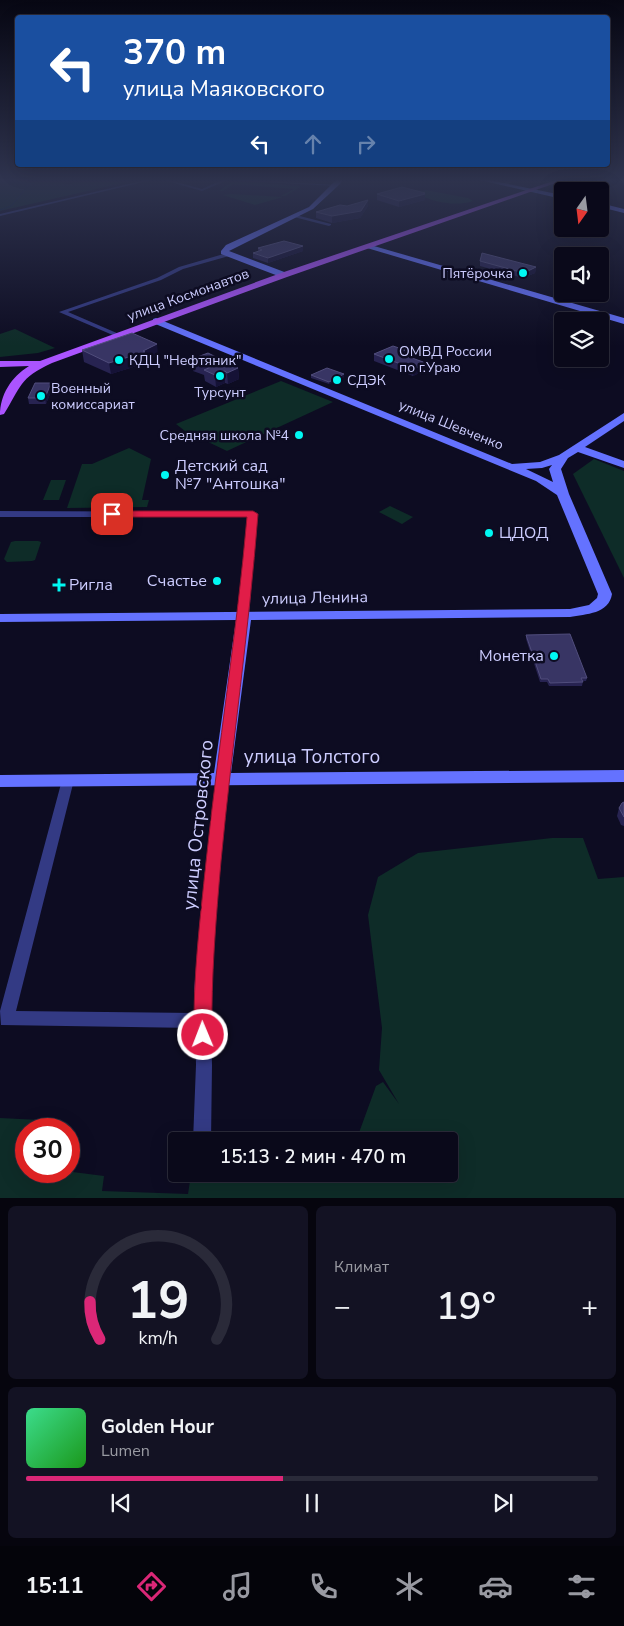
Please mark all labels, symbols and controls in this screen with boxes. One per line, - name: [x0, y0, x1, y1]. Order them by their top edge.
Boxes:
- text: 370 m: [123, 29, 226, 76]
- icon: left: [40, 35, 105, 100]
- text: улица Маяковского: [123, 74, 325, 104]
- icon: left: [246, 130, 274, 158]
- icon: ahead: [299, 130, 327, 158]
- icon: right: [352, 130, 380, 158]
- north arrow: [554, 182, 609, 238]
- map controls: [554, 182, 609, 367]
- button: sound: [554, 247, 609, 302]
- street label: улица Космонавтов: [124, 264, 252, 326]
- place label: Пятёрочка: [442, 264, 513, 283]
- marker: Пятёрочка: [517, 267, 529, 279]
- button: layers: [554, 312, 609, 367]
- place label: ОМВД России по г.Ураю: [399, 342, 492, 377]
- place label: КДЦ "Нефтяник": [129, 351, 241, 370]
- marker: ОМВД России по г.Ураю: [383, 353, 395, 365]
- marker: КДЦ "Нефтяник": [113, 354, 125, 366]
- marker: Турсунт: [214, 370, 226, 382]
- place label: СДЭК: [347, 371, 386, 390]
- marker: СДЭК: [331, 374, 343, 386]
- place label: Военный комиссариат: [51, 379, 136, 414]
- place label: Турсунт: [194, 383, 247, 402]
- marker: Военный комиссариат: [35, 390, 47, 402]
- street label: улица Шевченко: [396, 395, 506, 455]
- place label: Средняя школа №4: [159, 426, 289, 445]
- marker: Средняя школа №4: [293, 429, 305, 441]
- place label: Детский сад №7 "Антошка": [175, 455, 286, 495]
- marker: Детский сад №7 "Антошка": [159, 469, 171, 481]
- pin: [91, 493, 133, 535]
- icon: arrive: [98, 500, 126, 528]
- place label: ЦДОД: [499, 522, 549, 544]
- marker: ЦДОД: [483, 527, 495, 539]
- place label: Счастье: [147, 570, 207, 592]
- place label: Ригла: [69, 574, 113, 596]
- marker: Счастье: [211, 575, 223, 587]
- marker: Ригла: [53, 579, 65, 591]
- street label: улица Ленина: [262, 586, 368, 610]
- place label: Монетка: [479, 645, 544, 667]
- marker: Монетка: [548, 650, 560, 662]
- street label: улица Островского: [176, 739, 220, 911]
- street label: улица Толстого: [244, 744, 380, 770]
- position arrow: [176, 1008, 228, 1060]
- speed limit sign: 30: [15, 1118, 80, 1183]
- text: 15:13 · 2 мин · 470 m: [220, 1144, 406, 1170]
- text: Климат: [334, 1256, 389, 1278]
- text: 19: [127, 1265, 189, 1336]
- text: 19°: [436, 1281, 496, 1332]
- text: −: [334, 1288, 351, 1326]
- text: +: [581, 1288, 598, 1326]
- text: km/h: [138, 1326, 178, 1350]
- text: Golden Hour: [101, 1414, 214, 1440]
- text: Lumen: [101, 1440, 150, 1462]
- icon: previous: [107, 1489, 135, 1517]
- icon: pause: [298, 1489, 326, 1517]
- icon: next: [489, 1489, 517, 1517]
- icon: directions: [134, 1569, 169, 1604]
- icon: music: [220, 1569, 255, 1604]
- icon: phone: [306, 1569, 341, 1604]
- icon: climate: [392, 1569, 427, 1604]
- icon: car: [478, 1569, 513, 1604]
- icon: filters: [564, 1569, 599, 1604]
- text: 15:11: [25, 1571, 84, 1601]

